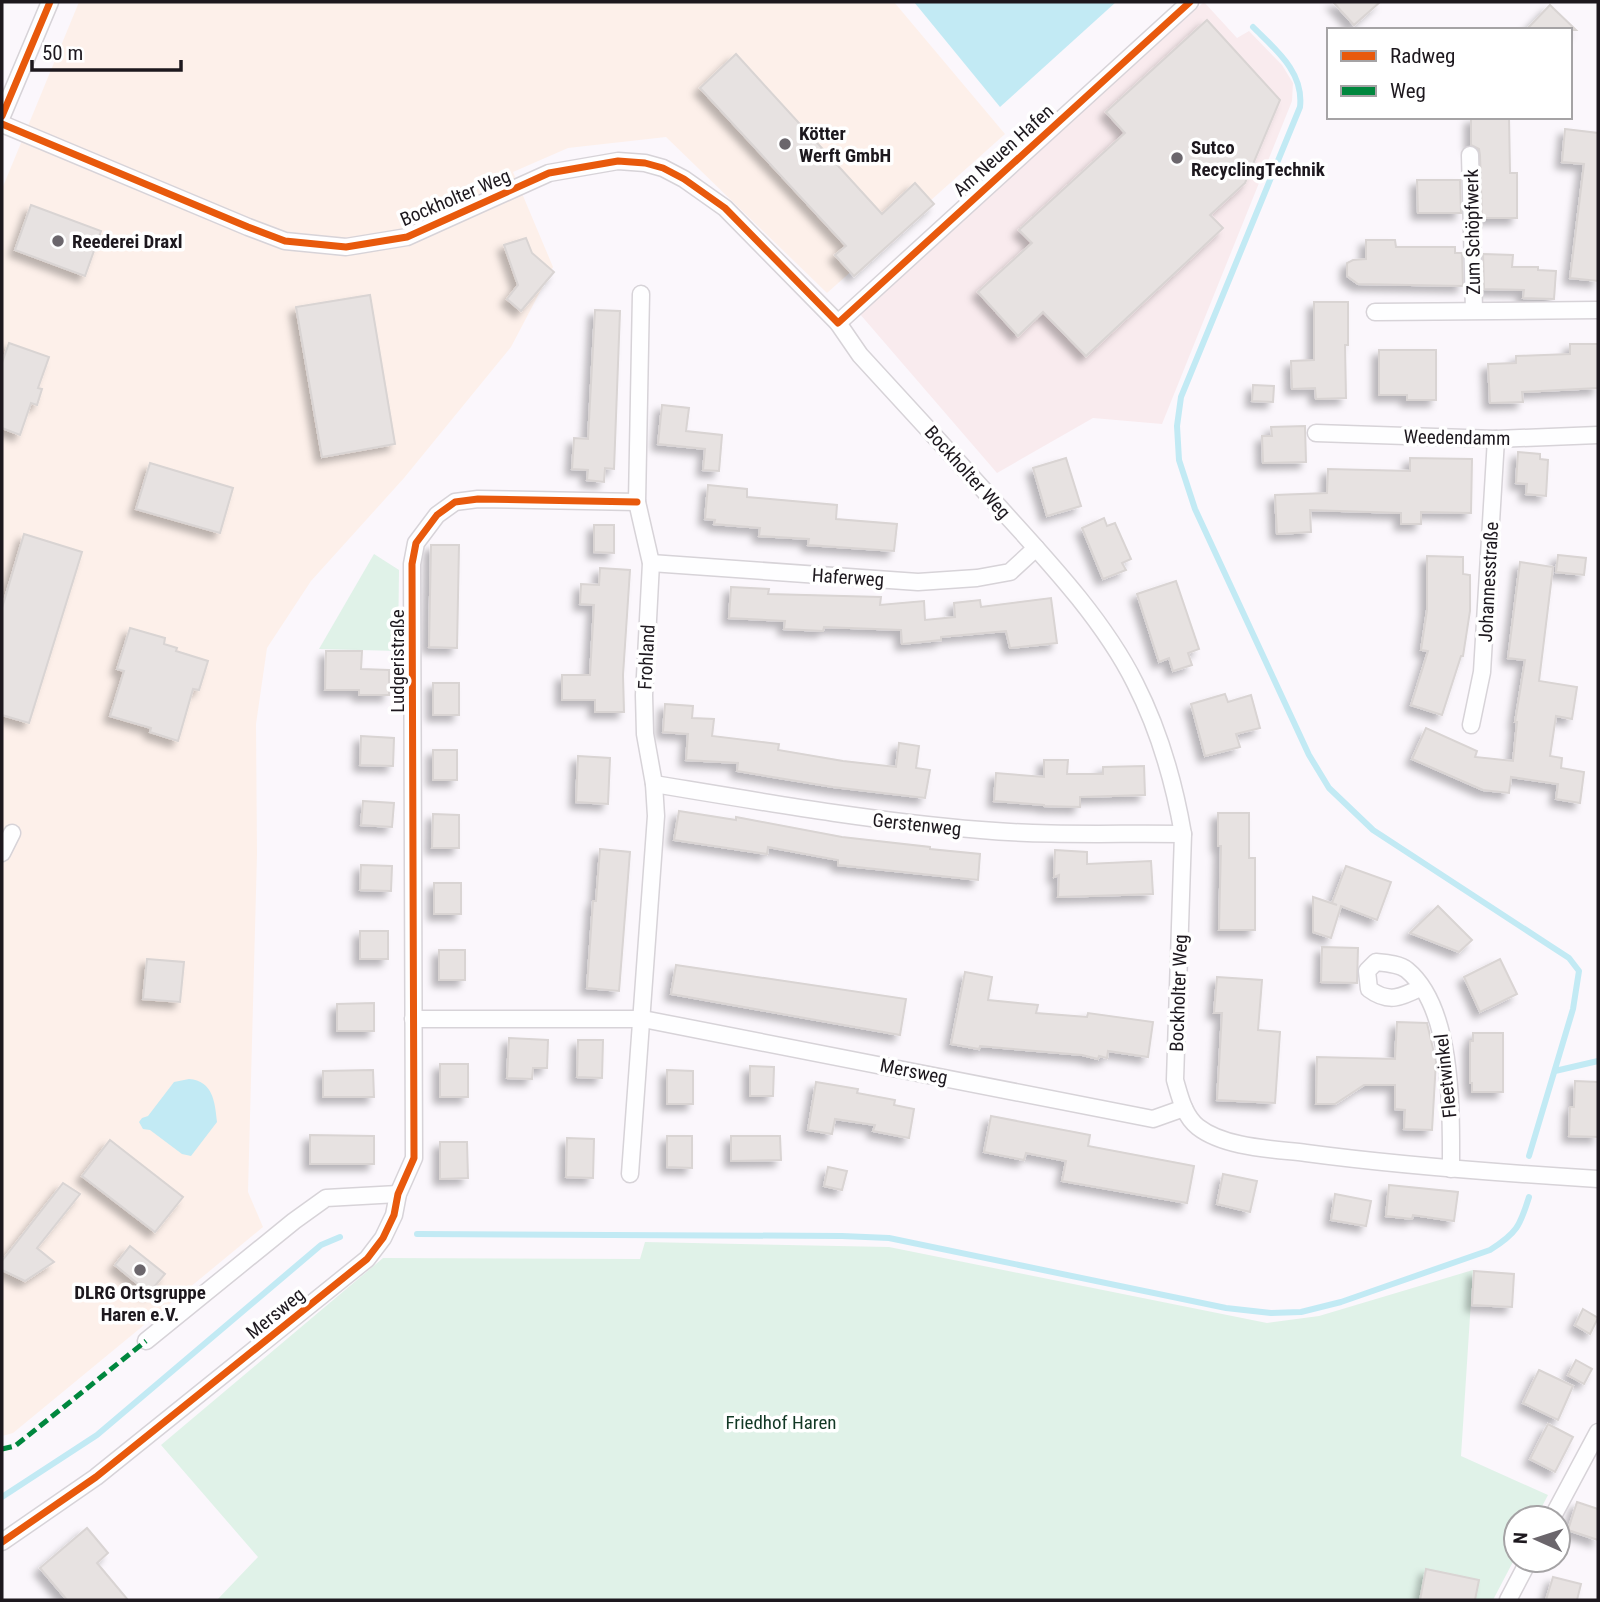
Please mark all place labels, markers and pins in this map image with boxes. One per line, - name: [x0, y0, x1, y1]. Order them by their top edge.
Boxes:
- place label: Kötter Werft GmbH: [799, 122, 891, 167]
- marker: Kötter Werft GmbH: [777, 136, 793, 152]
- place label: Sutco RecyclingTechnik: [1191, 136, 1326, 181]
- marker: Sutco RecyclingTechnik: [1169, 150, 1185, 166]
- place label: Reederei Draxl: [72, 230, 183, 253]
- marker: Reederei Draxl: [50, 233, 66, 249]
- marker: DLRG Ortsgruppe Haren e.V.: [132, 1262, 148, 1278]
- place label: DLRG Ortsgruppe Haren e.V.: [74, 1281, 206, 1326]

